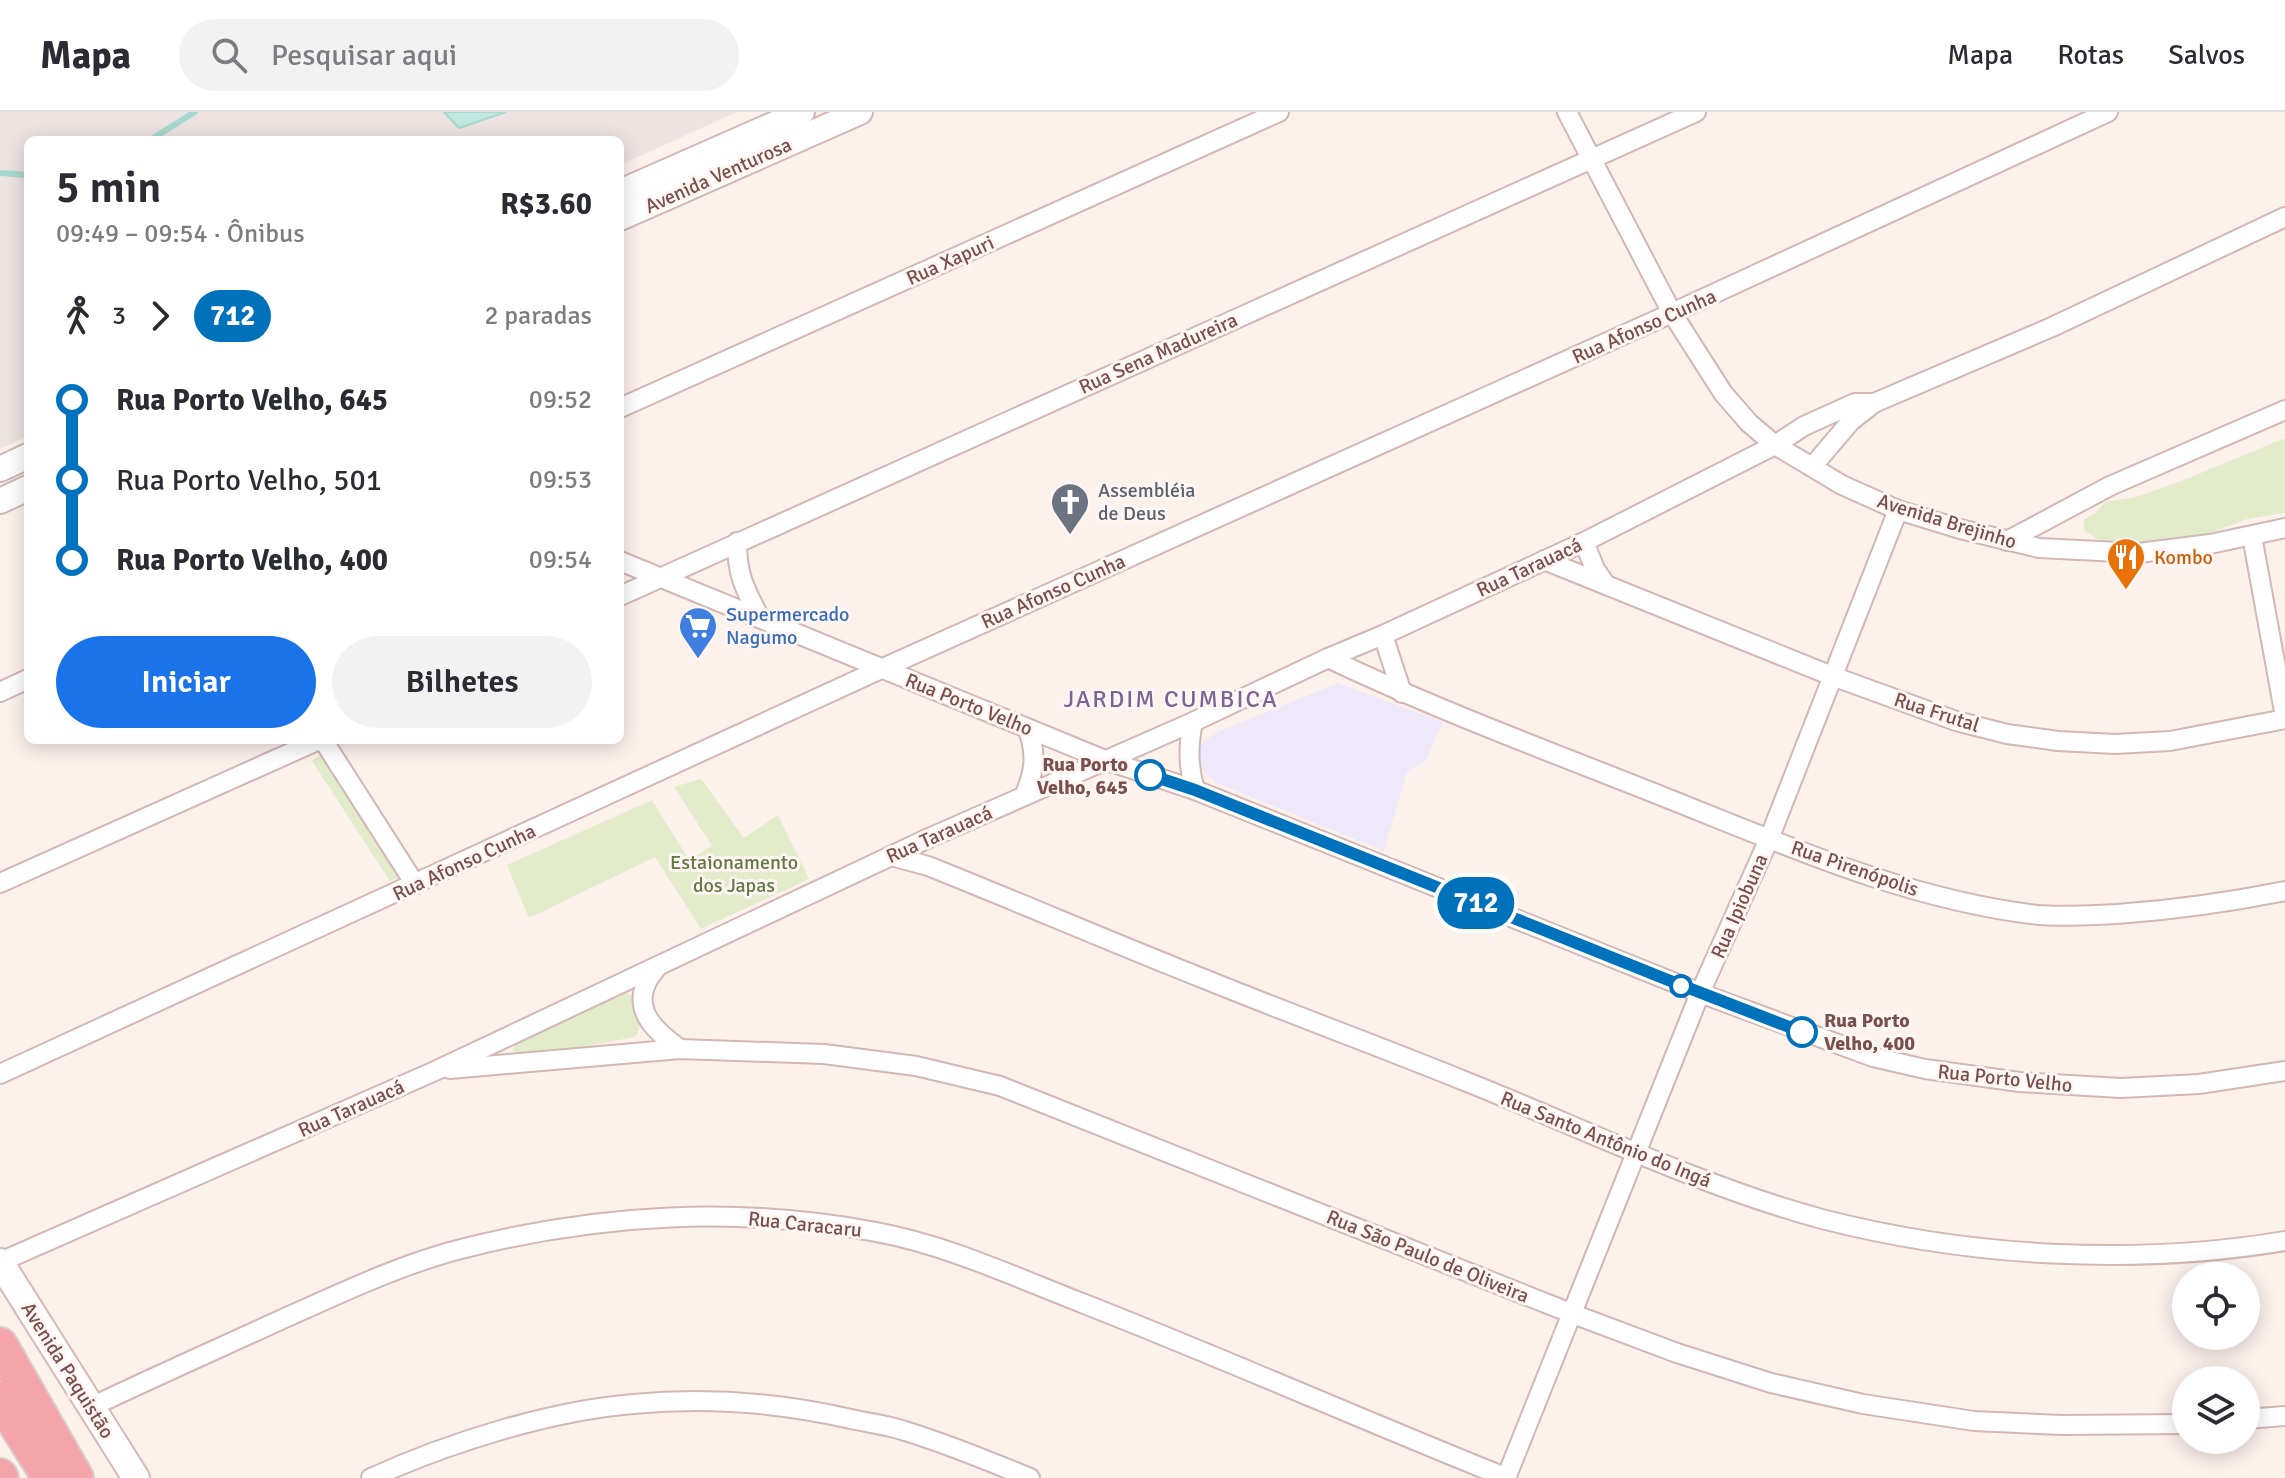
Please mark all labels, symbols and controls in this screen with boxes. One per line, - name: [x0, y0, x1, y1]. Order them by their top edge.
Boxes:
- search box: [179, 19, 739, 91]
- text: Mapa: [40, 32, 131, 79]
- icon: search: [207, 33, 251, 77]
- text: Pesquisar aqui: [271, 37, 457, 74]
- text: Mapa: [1947, 38, 2013, 72]
- text: Rotas: [2057, 38, 2124, 72]
- text: Salvos: [2168, 38, 2245, 72]
- street label: Avenida Venturosa: [641, 132, 795, 219]
- text: 5 min: [56, 161, 161, 215]
- text: R$3.60: [500, 186, 592, 223]
- text: 09:49 – 09:54 · Ônibus: [56, 218, 305, 250]
- street label: Rua Xapuri: [902, 230, 998, 291]
- street label: Rua Afonso Cunha: [1568, 283, 1720, 369]
- icon: walk: [56, 294, 100, 338]
- icon: forward: [138, 294, 182, 338]
- text: 712: [210, 299, 255, 333]
- text: 3: [112, 300, 126, 332]
- text: 2 paradas: [484, 300, 592, 332]
- street label: Rua Sena Madureira: [1075, 307, 1241, 400]
- text: Rua Porto Velho, 645: [116, 382, 388, 419]
- text: 09:52: [529, 384, 592, 416]
- text: Rua Porto Velho, 501: [116, 462, 382, 499]
- text: 09:53: [529, 464, 592, 496]
- place label: Assembléia de Deus: [1098, 478, 1195, 526]
- church icon: Assembléia de Deus: [1049, 481, 1091, 536]
- street label: Avenida Brejinho: [1874, 488, 2019, 555]
- street label: Rua Tarauacá: [1472, 532, 1586, 603]
- restaurant icon: Kombo: [2105, 536, 2147, 591]
- text: Rua Porto Velho, 400: [116, 542, 388, 579]
- text: 09:54: [529, 544, 592, 576]
- place label: Kombo: [2154, 545, 2213, 570]
- street label: Rua Afonso Cunha: [977, 548, 1129, 634]
- place label: Supermercado Nagumo: [726, 602, 849, 650]
- supermarket icon: Supermercado Nagumo: [677, 605, 719, 660]
- button: Iniciar: [56, 636, 316, 728]
- button: Bilhetes: [332, 636, 592, 728]
- street label: Rua Porto Velho: [901, 668, 1036, 741]
- district label: JARDIM CUMBICA: [1063, 684, 1279, 714]
- street label: Rua Frutal: [1891, 687, 1983, 738]
- place label: Rua Porto Velho, 645: [1037, 752, 1128, 800]
- marker: Rua Porto Velho, 645: [1135, 760, 1165, 790]
- street label: Rua Tarauacá: [882, 800, 996, 869]
- street label: Rua Afonso Cunha: [389, 818, 540, 907]
- street label: Rua Pirenópolis: [1788, 835, 1922, 902]
- park label: Estaionamento dos Japas: [670, 850, 798, 898]
- street label: Rua Ipiobuna: [1705, 850, 1774, 962]
- line badge: 712: [1430, 877, 1522, 929]
- text: 712: [1453, 886, 1499, 920]
- unlabelled marker: [1670, 975, 1692, 997]
- place label: Rua Porto Velho, 400: [1824, 1008, 1915, 1056]
- marker: Rua Porto Velho, 400: [1787, 1017, 1817, 1047]
- street label: Rua Porto Velho: [1936, 1059, 2074, 1098]
- street label: Rua Tarauacá: [294, 1074, 408, 1143]
- street label: Rua Santo Antônio do Ingá: [1497, 1086, 1715, 1193]
- street label: Rua São Paulo de Oliveira: [1323, 1204, 1533, 1309]
- street label: Rua Caracaru: [747, 1206, 863, 1243]
- map controls: [2172, 1262, 2260, 1454]
- button: locate: [2172, 1262, 2260, 1350]
- street label: Avenida Paquistão: [16, 1297, 120, 1443]
- button: layers: [2172, 1366, 2260, 1454]

